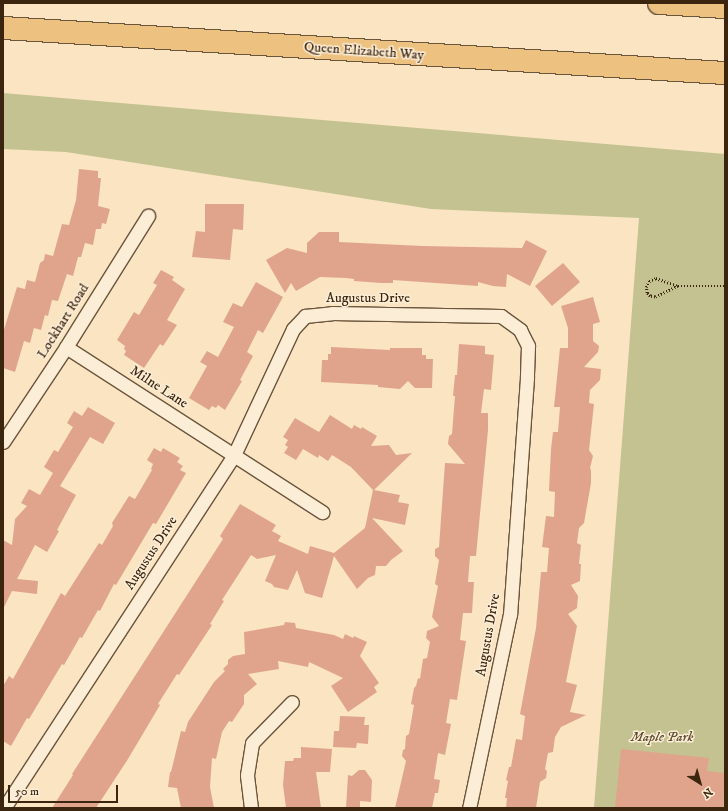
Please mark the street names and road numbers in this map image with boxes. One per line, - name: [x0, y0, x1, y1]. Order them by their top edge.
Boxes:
- street label: Queen Elizabeth Way: [303, 38, 425, 64]
- street label: Lockhart Road: [33, 281, 93, 361]
- street label: Augustus Drive: [326, 290, 410, 306]
- street label: Milne Lane: [127, 362, 191, 412]
- street label: Augustus Drive: [121, 513, 181, 593]
- street label: Augustus Drive: [472, 592, 504, 678]

